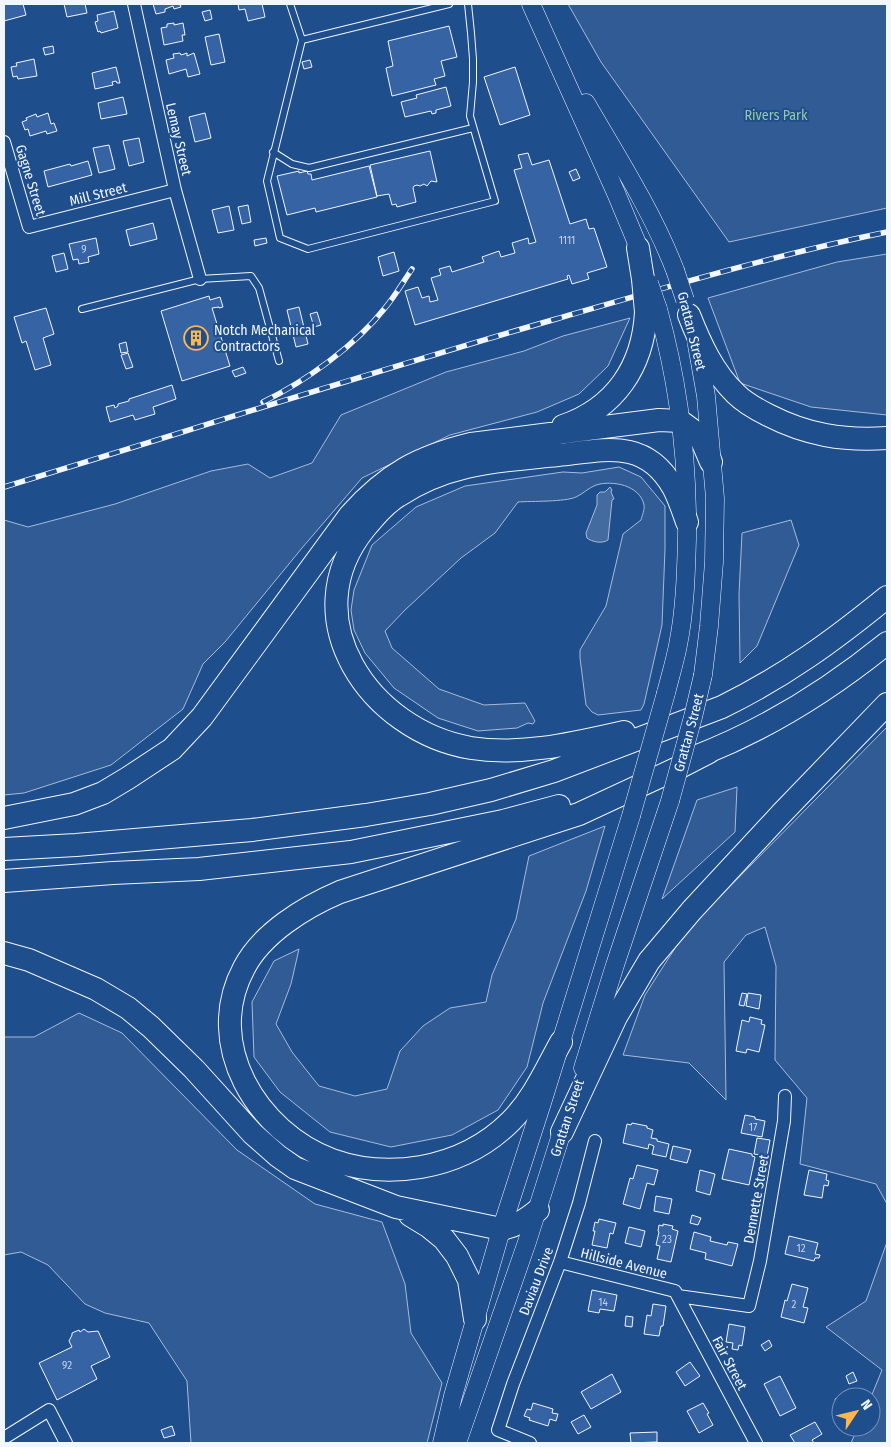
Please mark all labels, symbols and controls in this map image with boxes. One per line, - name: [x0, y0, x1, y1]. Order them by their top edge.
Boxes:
- street label: Lemay Street: [162, 101, 195, 178]
- park label: Rivers Park: [744, 107, 808, 124]
- street label: Gagne Street: [12, 143, 49, 218]
- street label: Mill Street: [68, 179, 129, 210]
- house number: 1111: [559, 234, 575, 247]
- house number: 9: [81, 243, 87, 256]
- street label: Grattan Street: [674, 290, 710, 373]
- place label: Notch Mechanical Contractors: [214, 322, 315, 355]
- building icon: Notch Mechanical Contractors: [183, 325, 209, 351]
- street label: Grattan Street: [670, 691, 707, 774]
- street label: Grattan Street: [547, 1077, 588, 1159]
- house number: 17: [749, 1121, 758, 1134]
- street label: Dennette Street: [740, 1153, 773, 1245]
- house number: 23: [662, 1233, 672, 1246]
- house number: 12: [796, 1242, 806, 1255]
- street label: Daviau Drive: [516, 1245, 557, 1318]
- street label: Hillside Avenue: [579, 1245, 669, 1282]
- house number: 14: [598, 1296, 608, 1309]
- house number: 2: [792, 1298, 797, 1311]
- street label: Fair Street: [708, 1334, 751, 1393]
- house number: 92: [62, 1359, 72, 1372]
- north arrow: [831, 1387, 881, 1437]
- text: N: [857, 1397, 876, 1413]

